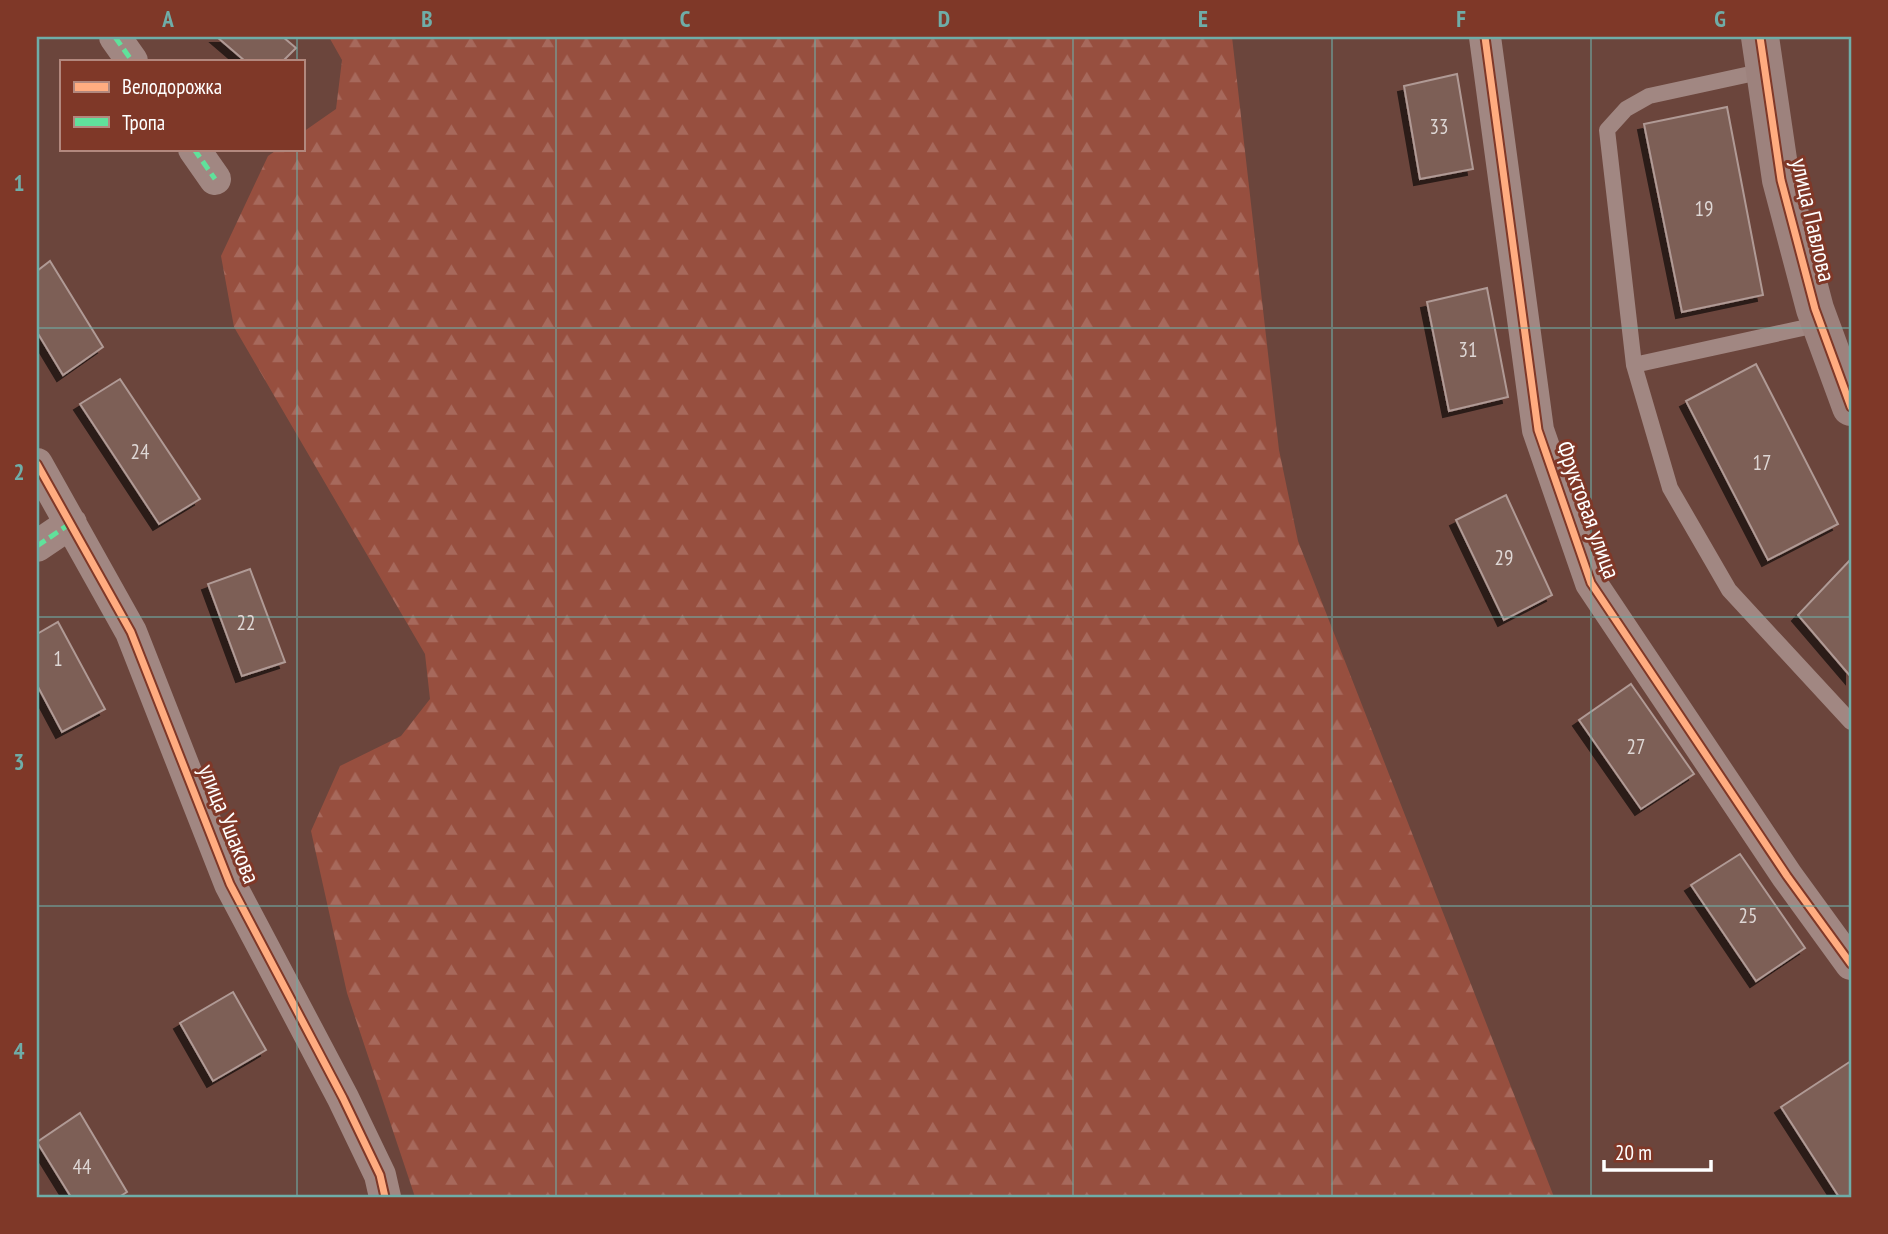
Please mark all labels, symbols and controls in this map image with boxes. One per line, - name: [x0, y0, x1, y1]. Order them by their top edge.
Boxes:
- text: A: [161, 4, 174, 33]
- text: B: [421, 4, 433, 33]
- text: C: [680, 4, 691, 33]
- text: D: [938, 4, 950, 33]
- text: E: [1198, 4, 1208, 33]
- text: F: [1456, 4, 1466, 33]
- text: G: [1714, 4, 1726, 33]
- legend: [60, 60, 304, 150]
- text: Велодорожка: [122, 73, 222, 100]
- text: Тропа: [122, 109, 165, 136]
- house number: 33: [1430, 113, 1448, 140]
- street label: улица Павлова: [1784, 155, 1843, 285]
- text: 1: [14, 168, 25, 197]
- house number: 19: [1695, 195, 1713, 222]
- house number: 31: [1459, 336, 1477, 363]
- street label: Фруктовая улица: [1549, 437, 1628, 583]
- house number: 24: [131, 438, 150, 465]
- house number: 17: [1753, 449, 1771, 476]
- text: 2: [14, 457, 25, 486]
- house number: 29: [1495, 544, 1513, 571]
- house number: 22: [237, 609, 255, 636]
- house number: 1: [53, 645, 63, 672]
- house number: 27: [1627, 733, 1645, 760]
- text: 3: [14, 747, 25, 776]
- street label: улица Ушакова: [191, 760, 267, 888]
- house number: 25: [1739, 902, 1757, 929]
- text: 4: [14, 1036, 25, 1065]
- scale bar: [1604, 1129, 1711, 1173]
- text: 20 m: [1615, 1139, 1652, 1166]
- house number: 44: [73, 1153, 92, 1180]

